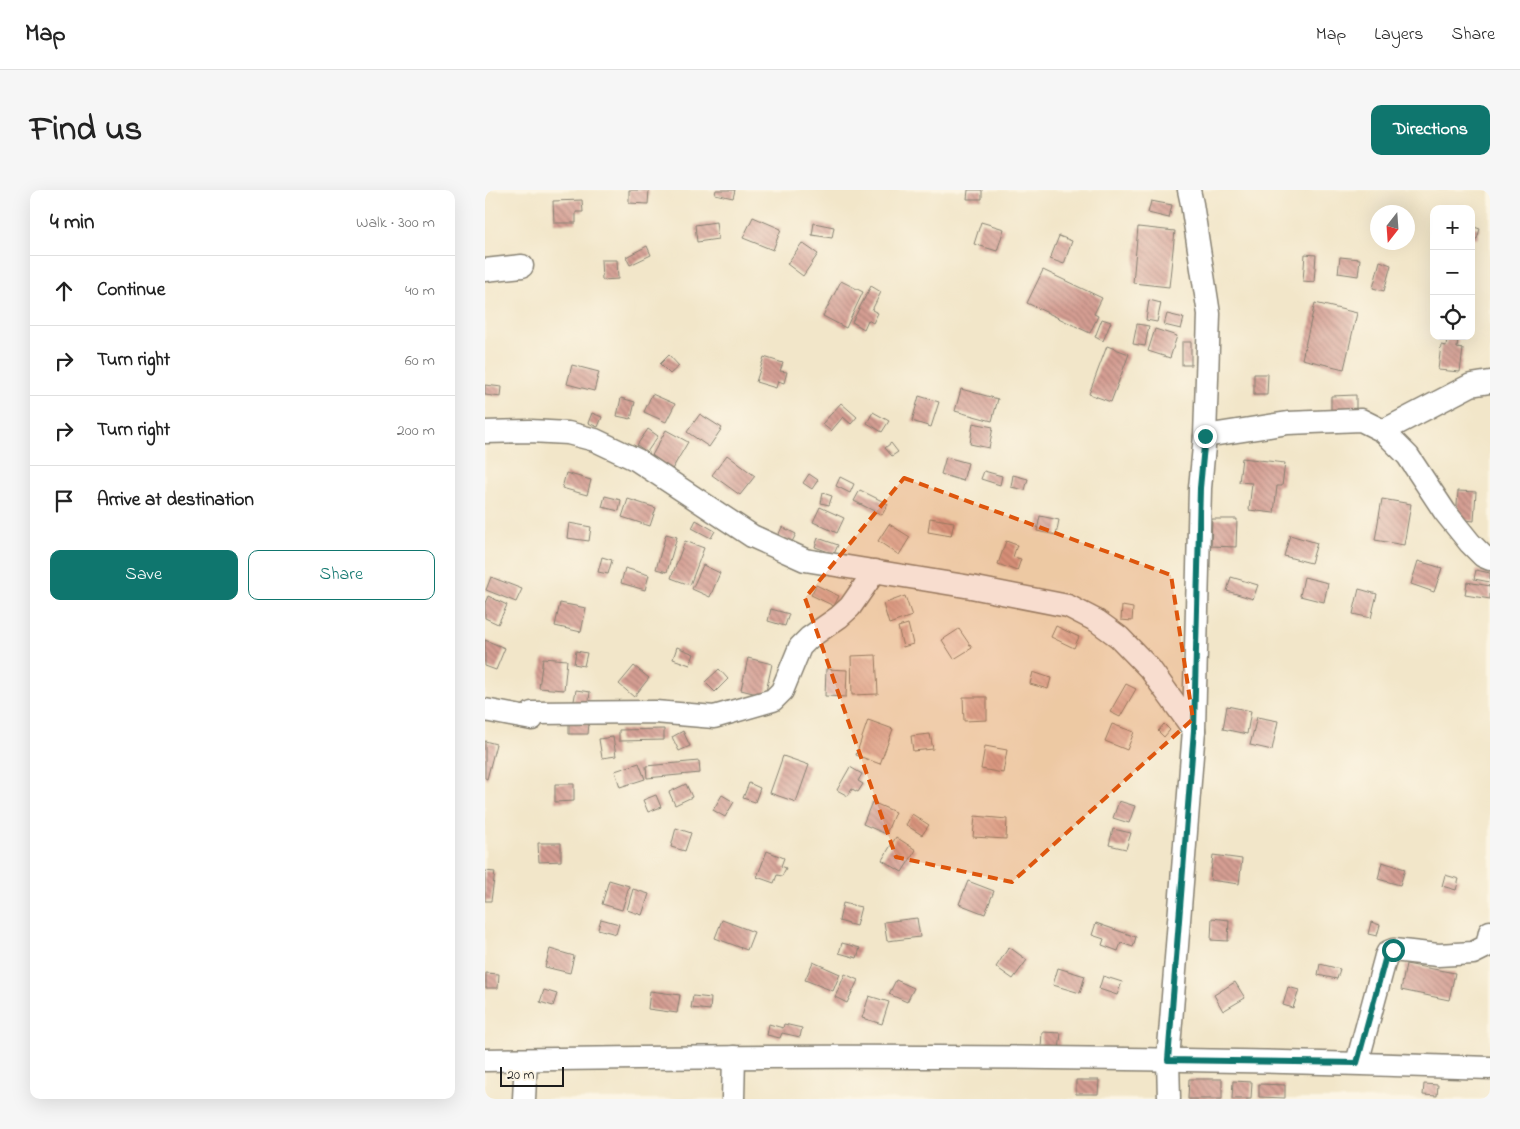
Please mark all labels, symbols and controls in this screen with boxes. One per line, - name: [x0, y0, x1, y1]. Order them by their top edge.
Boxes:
- text: Map: [25, 17, 66, 52]
- text: Map: [1316, 22, 1346, 48]
- text: Layers: [1374, 22, 1424, 48]
- text: Share: [1452, 22, 1495, 48]
- text: Find us: [30, 105, 142, 156]
- button: Directions: [1371, 105, 1490, 155]
- north arrow: [1370, 205, 1415, 250]
- map controls: [1430, 205, 1475, 340]
- button: +: [1430, 205, 1475, 250]
- text: 4 min: [50, 208, 94, 238]
- text: Walk · 300 m: [356, 211, 435, 235]
- button: −: [1430, 250, 1475, 295]
- icon: ahead: [50, 277, 78, 305]
- text: Continue: [97, 277, 165, 304]
- text: 40 m: [405, 279, 435, 303]
- button: locate: [1430, 295, 1475, 340]
- icon: right: [50, 347, 78, 375]
- text: Turn right: [97, 347, 170, 374]
- text: 60 m: [405, 349, 435, 373]
- icon: right: [50, 417, 78, 445]
- text: Turn right: [97, 417, 170, 444]
- text: 200 m: [397, 419, 435, 443]
- route end: [1194, 425, 1217, 448]
- icon: arrive: [50, 487, 78, 515]
- text: Arrive at destination: [97, 487, 254, 514]
- button: Save: [50, 550, 238, 600]
- button: Share: [248, 550, 435, 600]
- route start: [1382, 939, 1405, 962]
- scale bar: [500, 1064, 564, 1087]
- text: 20 m: [507, 1065, 534, 1086]

